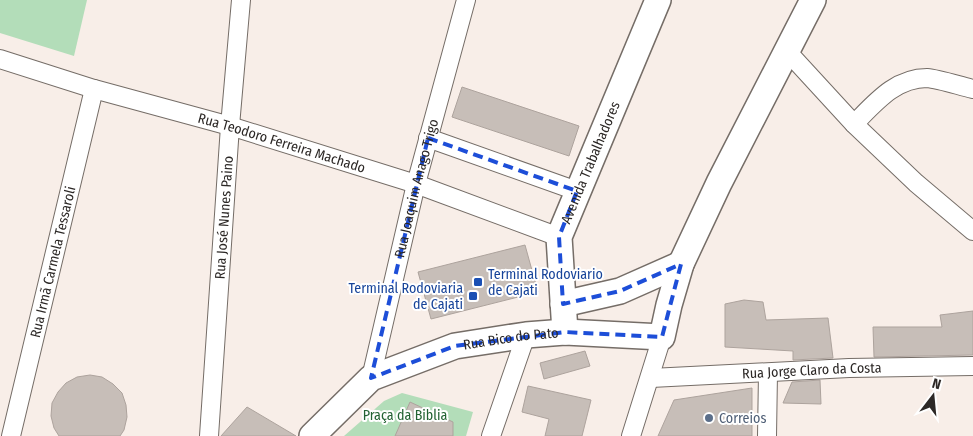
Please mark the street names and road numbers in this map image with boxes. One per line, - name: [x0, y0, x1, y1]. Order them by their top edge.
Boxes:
- street label: Avenida Trabalhadores: [558, 99, 624, 226]
- street label: Rua Teodoro Ferreira Machado: [196, 110, 367, 177]
- street label: Rua Joaquim Anago Trigo: [391, 117, 442, 259]
- street label: Rua José Nunes Paino: [212, 155, 237, 280]
- street label: Rua Irmã Carmela Tessaroli: [27, 185, 79, 340]
- street label: Rua Bico do Pato: [462, 325, 559, 354]
- street label: Rua Jorge Claro da Costa: [742, 359, 882, 382]

